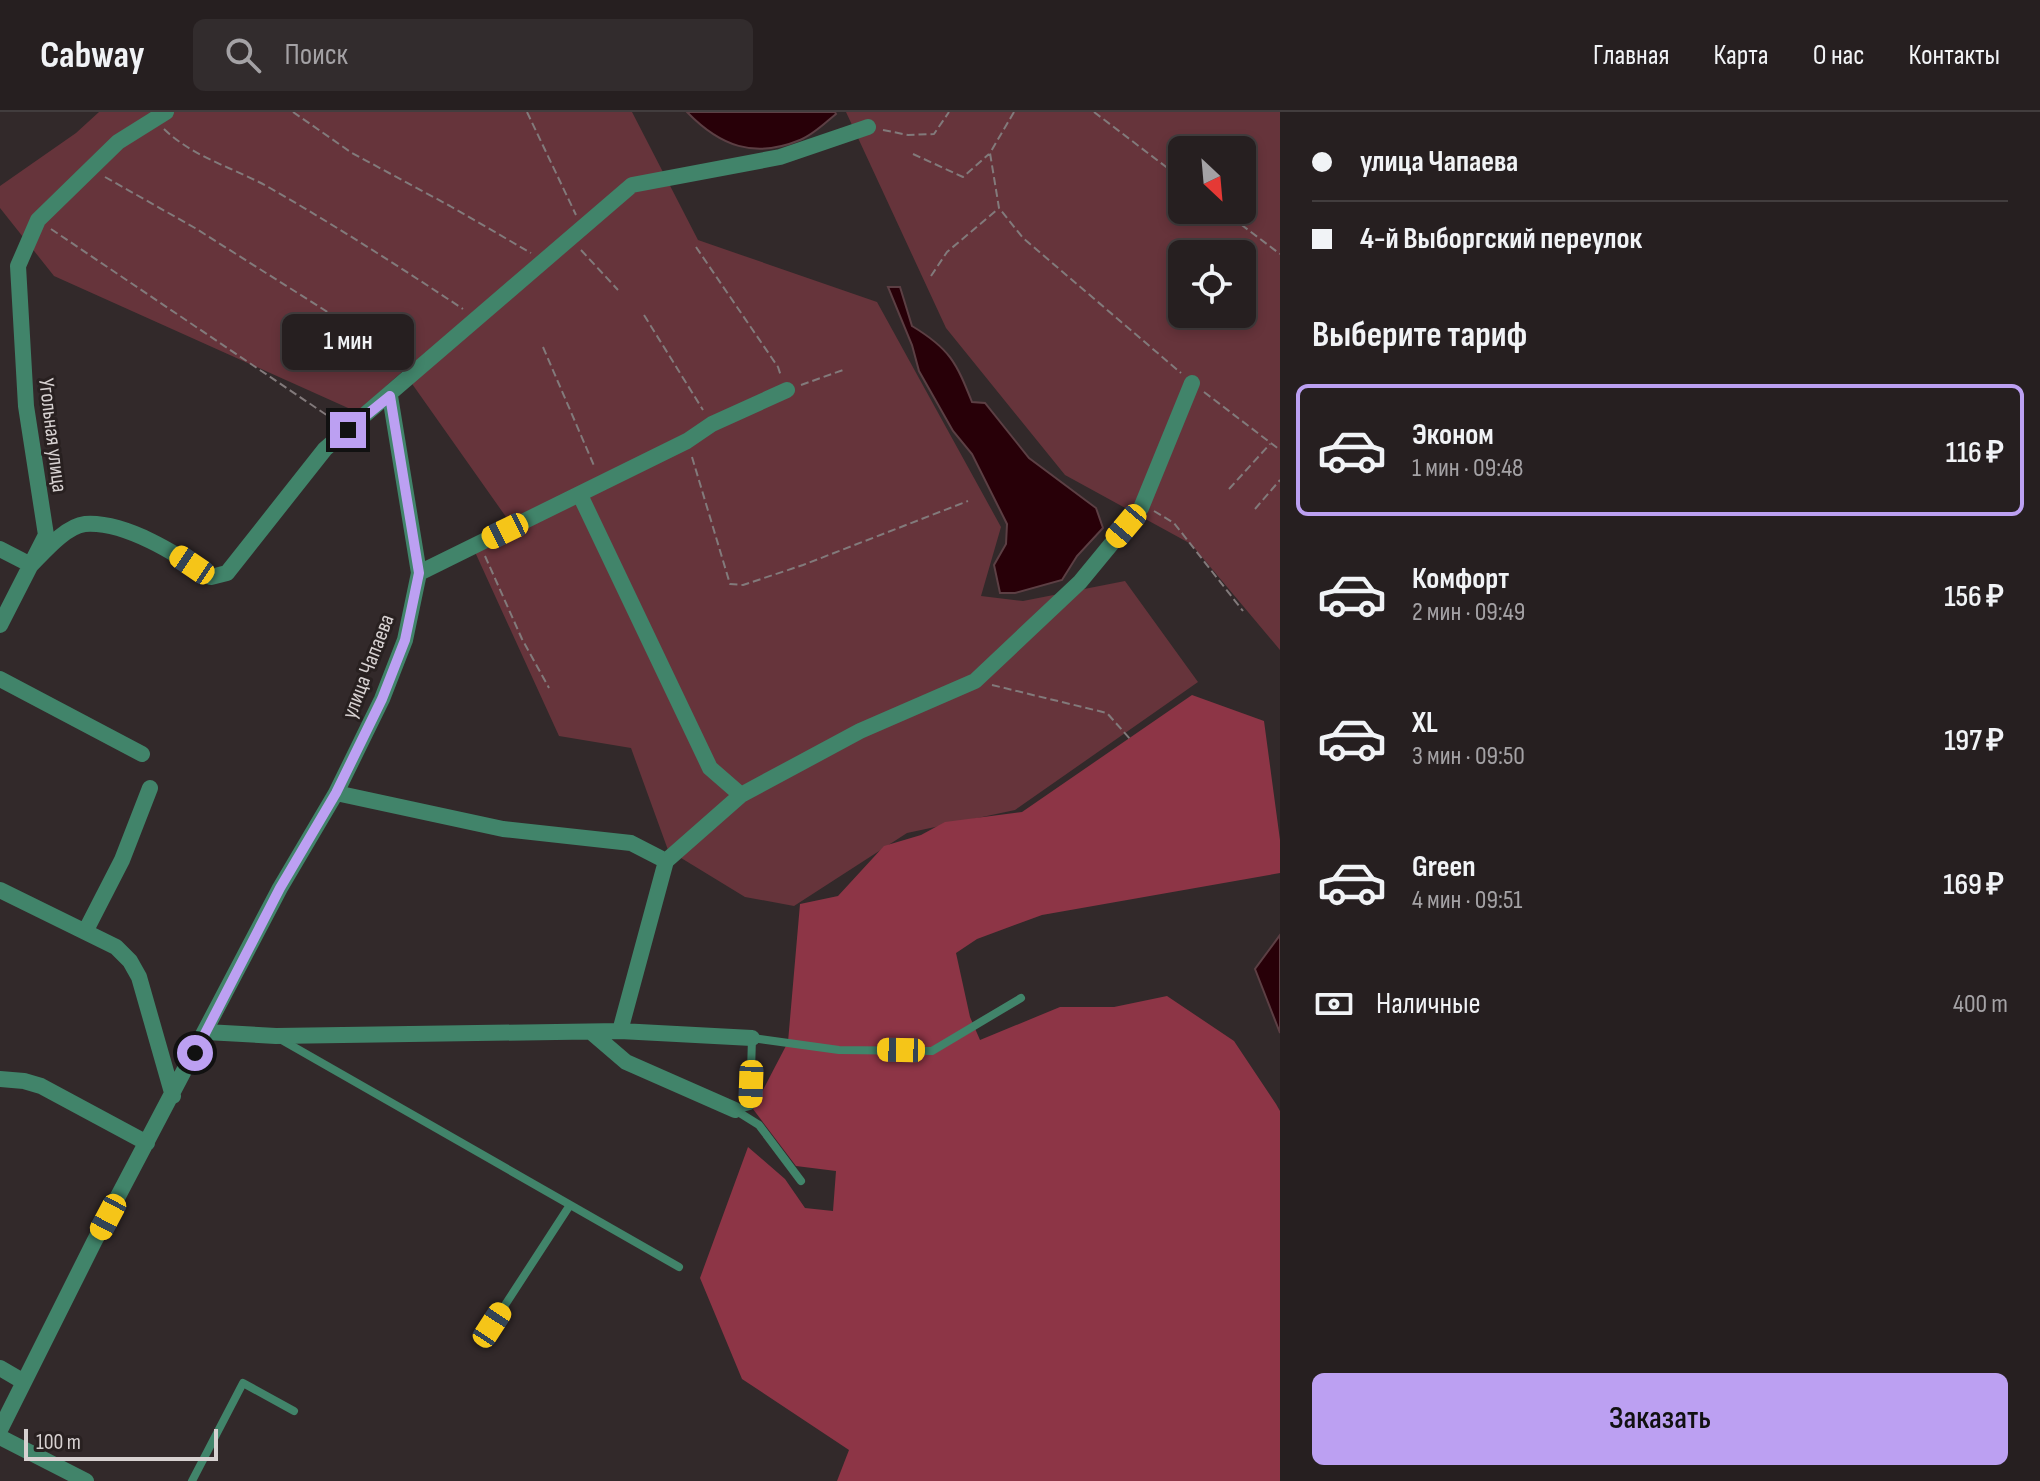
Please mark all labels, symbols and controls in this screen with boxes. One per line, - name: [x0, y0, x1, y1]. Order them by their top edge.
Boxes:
- search box: [193, 19, 753, 91]
- text: Cabway: [40, 33, 145, 78]
- icon: search: [221, 33, 265, 77]
- text: Поиск: [285, 37, 348, 73]
- text: Главная: [1593, 39, 1669, 72]
- text: Карта: [1713, 39, 1769, 72]
- text: О нас: [1813, 39, 1865, 72]
- text: Контакты: [1909, 39, 2000, 72]
- north arrow: [1168, 136, 1256, 224]
- map controls: [1168, 136, 1256, 328]
- text: улица Чапаева: [1360, 144, 1518, 180]
- text: 4-й Выборгский переулок: [1360, 221, 1642, 257]
- button: locate: [1168, 240, 1256, 328]
- callout: 1 мин: [282, 314, 414, 370]
- text: Выберите тариф: [1312, 314, 1527, 357]
- text: 1 мин: [323, 326, 373, 357]
- street label: Угольная улица: [32, 377, 73, 494]
- route end: [330, 412, 366, 448]
- icon: car: [1316, 414, 1388, 486]
- text: Эконом: [1412, 417, 1494, 453]
- text: 116 ₽: [1946, 435, 2004, 471]
- text: 1 мин · 09:48: [1412, 453, 1523, 484]
- car: [1101, 500, 1151, 552]
- car: [478, 510, 532, 552]
- car: [165, 542, 219, 588]
- icon: car: [1316, 558, 1388, 630]
- text: Комфорт: [1412, 561, 1509, 597]
- text: 156 ₽: [1944, 579, 2004, 615]
- text: 2 мин · 09:49: [1412, 597, 1525, 628]
- street label: улица Чапаева: [336, 611, 401, 723]
- icon: car: [1316, 702, 1388, 774]
- text: XL: [1412, 705, 1438, 741]
- text: 197 ₽: [1944, 723, 2004, 759]
- text: 3 мин · 09:50: [1412, 741, 1525, 772]
- icon: car: [1316, 846, 1388, 918]
- text: Green: [1412, 849, 1476, 885]
- text: 169 ₽: [1943, 867, 2004, 903]
- text: 4 мин · 09:51: [1412, 885, 1522, 916]
- icon: cash: [1312, 982, 1356, 1026]
- text: Наличные: [1376, 986, 1481, 1022]
- text: 400 m: [1953, 989, 2008, 1020]
- route start: [177, 1035, 213, 1071]
- car: [877, 1038, 925, 1062]
- car: [738, 1060, 764, 1108]
- car: [86, 1190, 130, 1244]
- car: [469, 1298, 515, 1352]
- button: Заказать: [1312, 1373, 2008, 1465]
- scale bar: [24, 1425, 218, 1461]
- text: 100 m: [36, 1429, 81, 1456]

